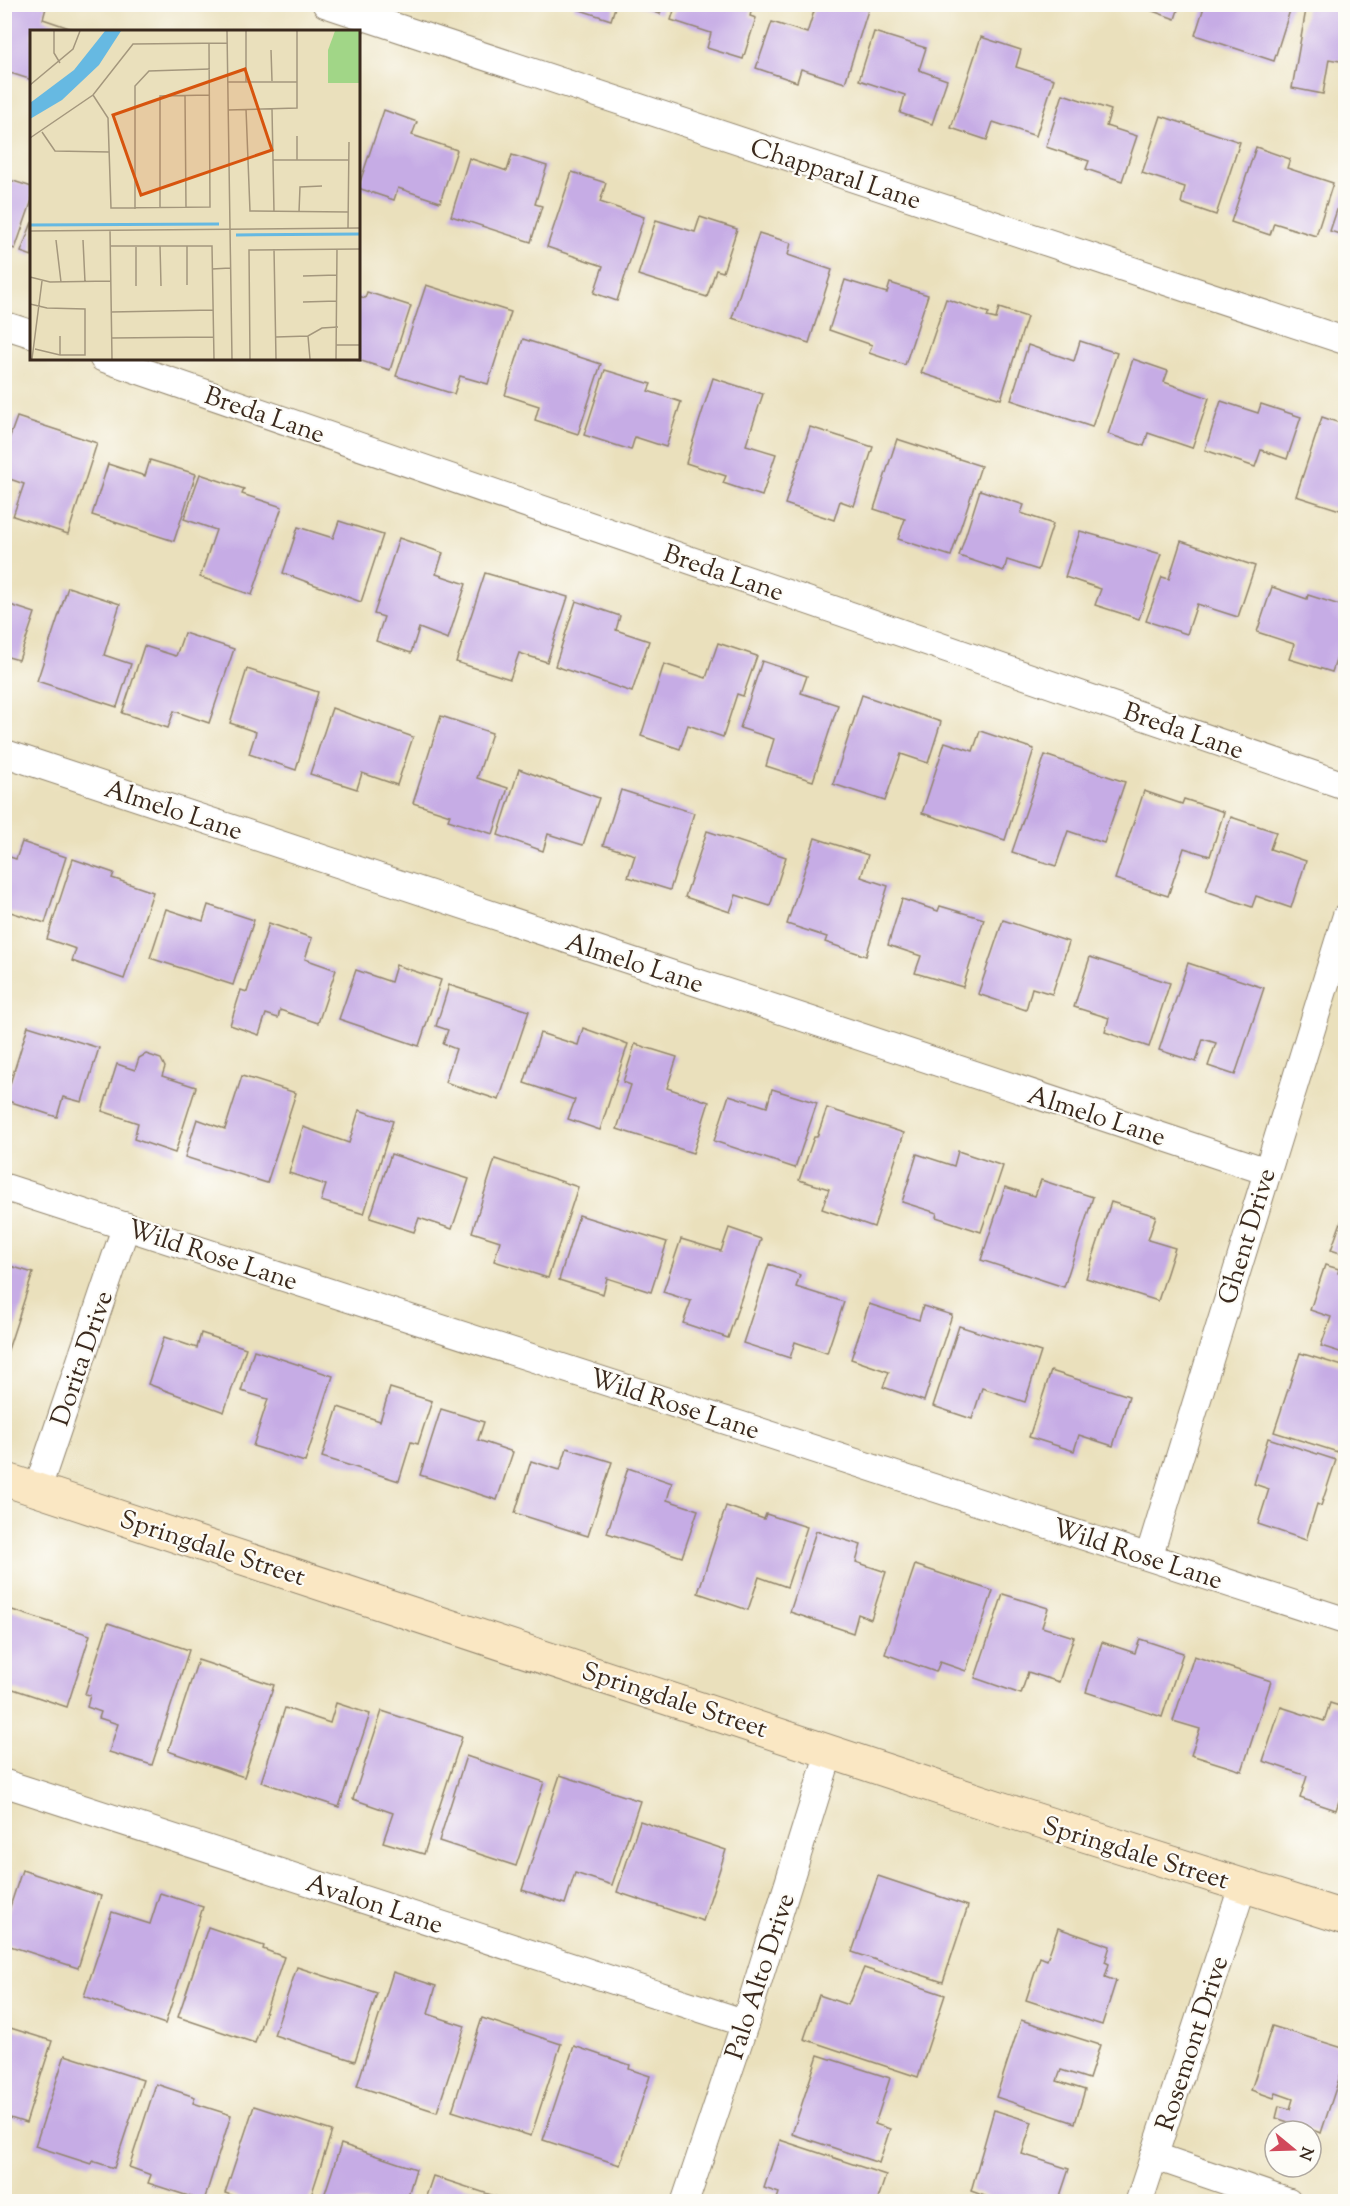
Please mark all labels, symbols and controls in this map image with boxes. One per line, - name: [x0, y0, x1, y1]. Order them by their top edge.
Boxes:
- inset map: [30, 30, 360, 360]
- street label: Chapparal Lane: [745, 130, 925, 220]
- street label: Breda Lane: [199, 378, 329, 454]
- street label: Breda Lane: [658, 536, 788, 612]
- street label: Breda Lane: [1118, 694, 1248, 770]
- street label: Almelo Lane: [99, 772, 247, 851]
- street label: Almelo Lane: [560, 925, 708, 1004]
- street label: Almelo Lane: [1022, 1078, 1170, 1157]
- street label: Ghent Drive: [1210, 1164, 1287, 1309]
- street label: Wild Rose Lane: [122, 1211, 302, 1301]
- street label: Dorita Drive: [43, 1286, 124, 1431]
- street label: Wild Rose Lane: [584, 1360, 764, 1450]
- street label: Springdale Street: [115, 1502, 310, 1597]
- street label: Wild Rose Lane: [1047, 1510, 1227, 1600]
- street label: Springdale Street: [577, 1654, 772, 1749]
- street label: Springdale Street: [1037, 1808, 1233, 1900]
- street label: Avalon Lane: [301, 1866, 448, 1945]
- street label: Palo Alto Drive: [717, 1889, 806, 2064]
- street label: Rosemont Drive: [1148, 1951, 1239, 2136]
- north arrow: [1263, 2119, 1323, 2179]
- text: N: [1292, 2143, 1318, 2163]

